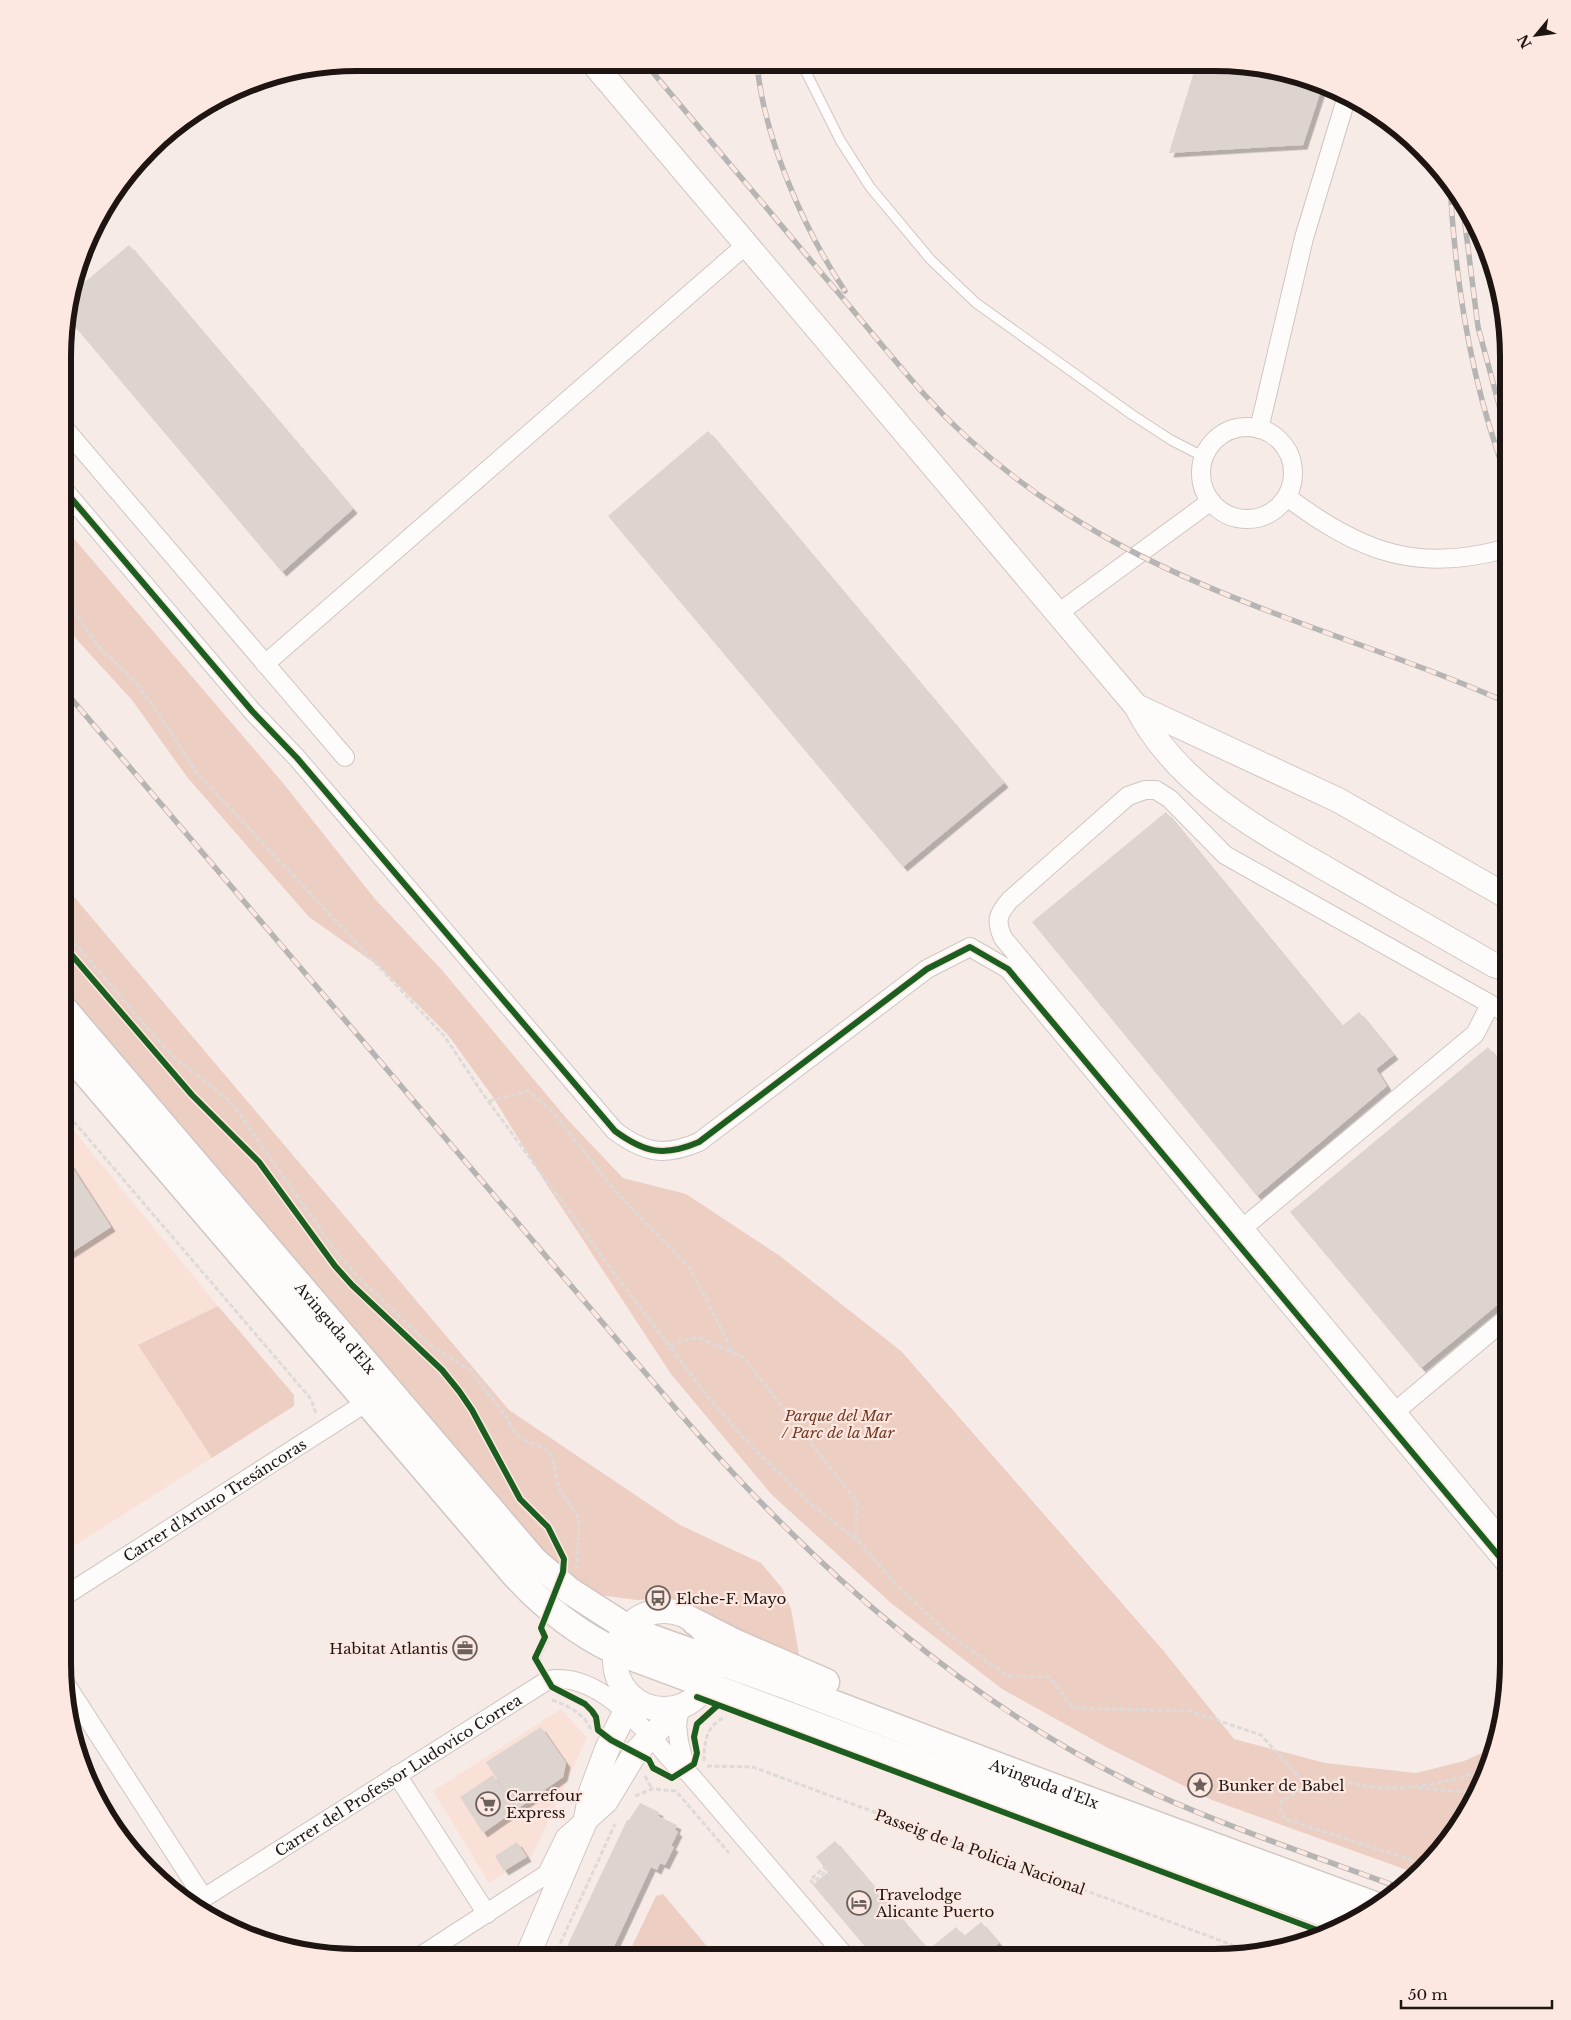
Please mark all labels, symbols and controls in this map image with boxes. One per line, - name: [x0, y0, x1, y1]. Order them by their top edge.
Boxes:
- north arrow: [1511, 10, 1561, 60]
- text: N: [1514, 31, 1536, 51]
- street label: Avinguda d'Elx: [291, 1277, 381, 1378]
- park label: Parque del Mar / Parc de la Mar: [781, 1406, 895, 1442]
- street label: Carrer d'Arturo Tresáncoras: [119, 1434, 310, 1566]
- bus stop icon: Elche-F. Mayo: [645, 1585, 671, 1611]
- place label: Elche-F. Mayo: [676, 1589, 786, 1608]
- office icon: Habitat Atlantis: [452, 1635, 478, 1661]
- place label: Habitat Atlantis: [329, 1639, 448, 1658]
- street label: Carrer del Professor Ludovico Correa: [271, 1689, 526, 1860]
- street label: Avinguda d'Elx: [986, 1754, 1102, 1812]
- place icon: Bunker de Babel: [1187, 1772, 1213, 1798]
- place label: Bunker de Babel: [1218, 1776, 1344, 1795]
- place label: Carrefour Express: [506, 1786, 583, 1822]
- supermarket icon: Carrefour Express: [475, 1791, 501, 1817]
- street label: Passeig de la Policia Nacional: [872, 1805, 1088, 1899]
- place label: Travelodge Alicante Puerto: [875, 1885, 995, 1921]
- hotel icon: Travelodge Alicante Puerto: [846, 1890, 872, 1916]
- scale bar: [1401, 1978, 1552, 2010]
- text: 50 m: [1408, 1985, 1448, 2004]

